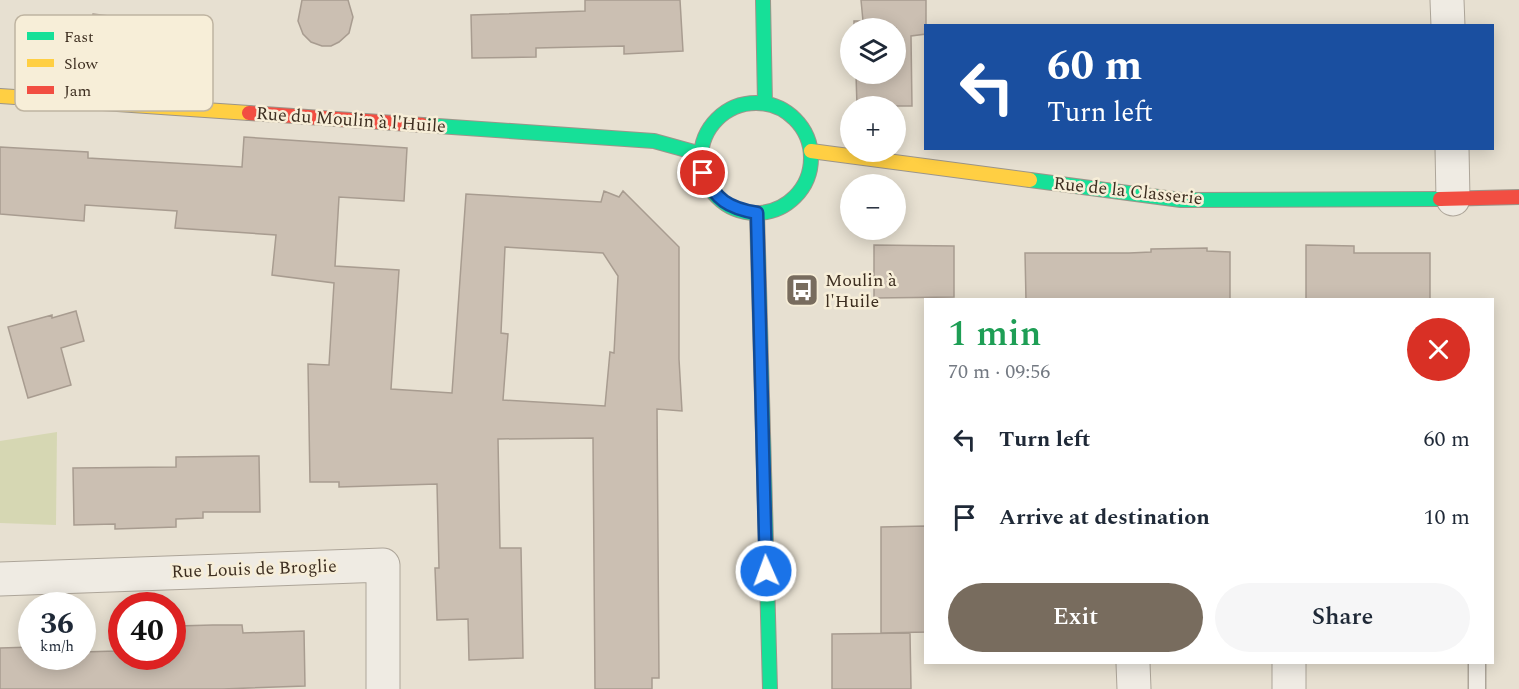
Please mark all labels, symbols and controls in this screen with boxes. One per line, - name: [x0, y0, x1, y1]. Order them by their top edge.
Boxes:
- legend: [15, 15, 213, 111]
- map controls: [840, 18, 906, 240]
- button: layers: [840, 18, 906, 84]
- text: Fast: [64, 25, 94, 49]
- text: 60 m: [1047, 35, 1142, 98]
- icon: left: [948, 48, 1026, 126]
- text: Slow: [64, 52, 99, 76]
- text: Jam: [64, 79, 92, 103]
- text: Turn left: [1047, 92, 1153, 134]
- button: +: [840, 96, 906, 162]
- street label: Rue du Moulin à l'Huile: [255, 100, 447, 140]
- pin: [677, 147, 728, 198]
- icon: arrive: [686, 156, 719, 189]
- street label: Rue de la Classerie: [1052, 170, 1204, 212]
- button: −: [840, 174, 906, 240]
- place label: Moulin à l'Huile: [825, 267, 897, 315]
- bus stop icon: Moulin à l'Huile: [784, 272, 820, 308]
- text: 1 min: [948, 307, 1041, 362]
- button: close: [1407, 318, 1470, 381]
- text: 70 m · 09:56: [948, 357, 1050, 387]
- icon: left: [948, 423, 981, 456]
- text: Turn left: [999, 423, 1091, 456]
- text: 60 m: [1424, 423, 1470, 456]
- icon: arrive: [948, 501, 981, 534]
- text: Arrive at destination: [999, 501, 1210, 534]
- text: 10 m: [1424, 501, 1470, 534]
- position arrow: [734, 539, 798, 603]
- street label: Rue Louis de Broglie: [171, 553, 337, 585]
- button: Exit: [948, 583, 1203, 652]
- button: Share: [1215, 583, 1470, 652]
- speed limit sign: 40: [108, 592, 186, 670]
- text: 36: [40, 601, 74, 647]
- text: km/h: [40, 635, 74, 658]

